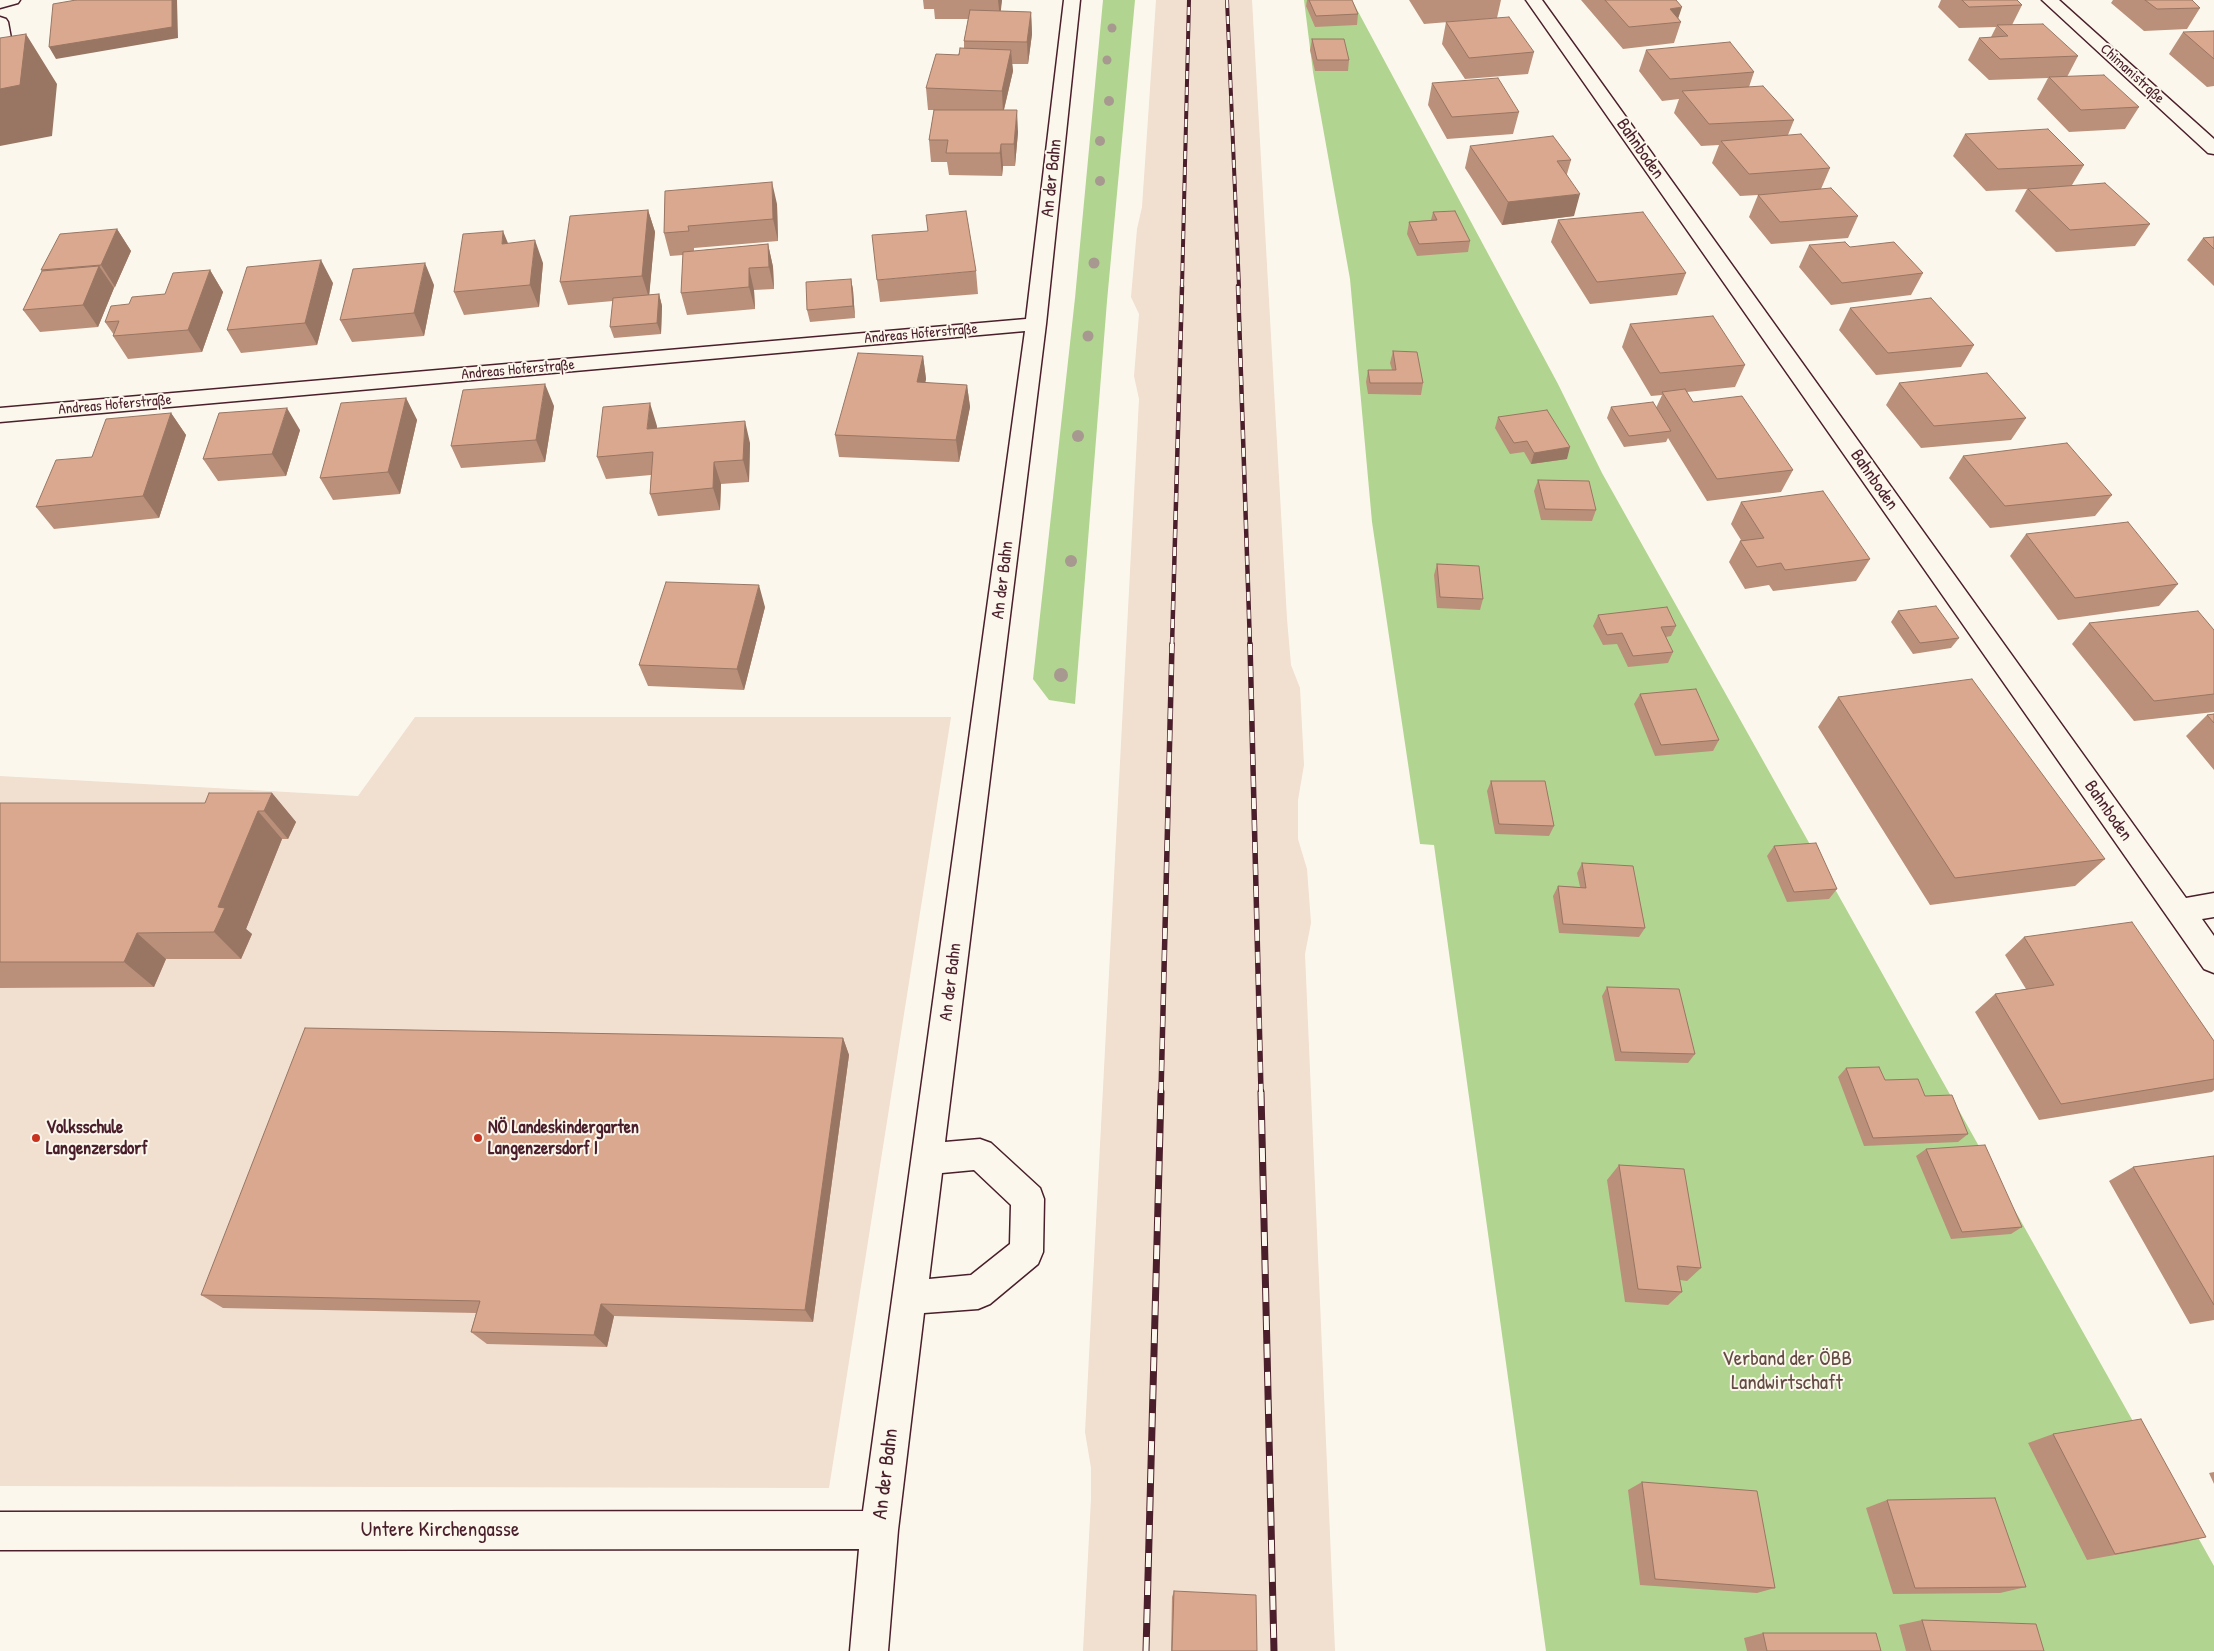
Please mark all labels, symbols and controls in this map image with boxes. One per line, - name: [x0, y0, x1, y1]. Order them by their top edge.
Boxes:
- street label: Chimanistraße: [2096, 40, 2168, 108]
- street label: Bahnboden: [1611, 115, 1669, 183]
- street label: An der Bahn: [1037, 138, 1067, 218]
- street label: Andreas Hoferstraße: [864, 320, 978, 348]
- street label: Andreas Hoferstraße: [461, 356, 575, 384]
- street label: Andreas Hoferstraße: [58, 391, 172, 419]
- street label: Bahnboden: [1845, 446, 1903, 514]
- street label: An der Bahn: [988, 540, 1018, 620]
- street label: Bahnboden: [2079, 777, 2137, 845]
- street label: An der Bahn: [936, 942, 966, 1022]
- place label: Volksschule Langenzersdorf: [46, 1117, 148, 1160]
- place label: NÖ Landeskindergarten Langenzersdorf I: [488, 1117, 639, 1160]
- marker: Volksschule Langenzersdorf: [30, 1132, 42, 1144]
- marker: NÖ Landeskindergarten Langenzersdorf I: [472, 1132, 484, 1144]
- park label: Verband der ÖBB Landwirtschaft: [1722, 1346, 1852, 1396]
- street label: An der Bahn: [868, 1427, 904, 1521]
- street label: Untere Kirchengasse: [361, 1517, 519, 1543]

